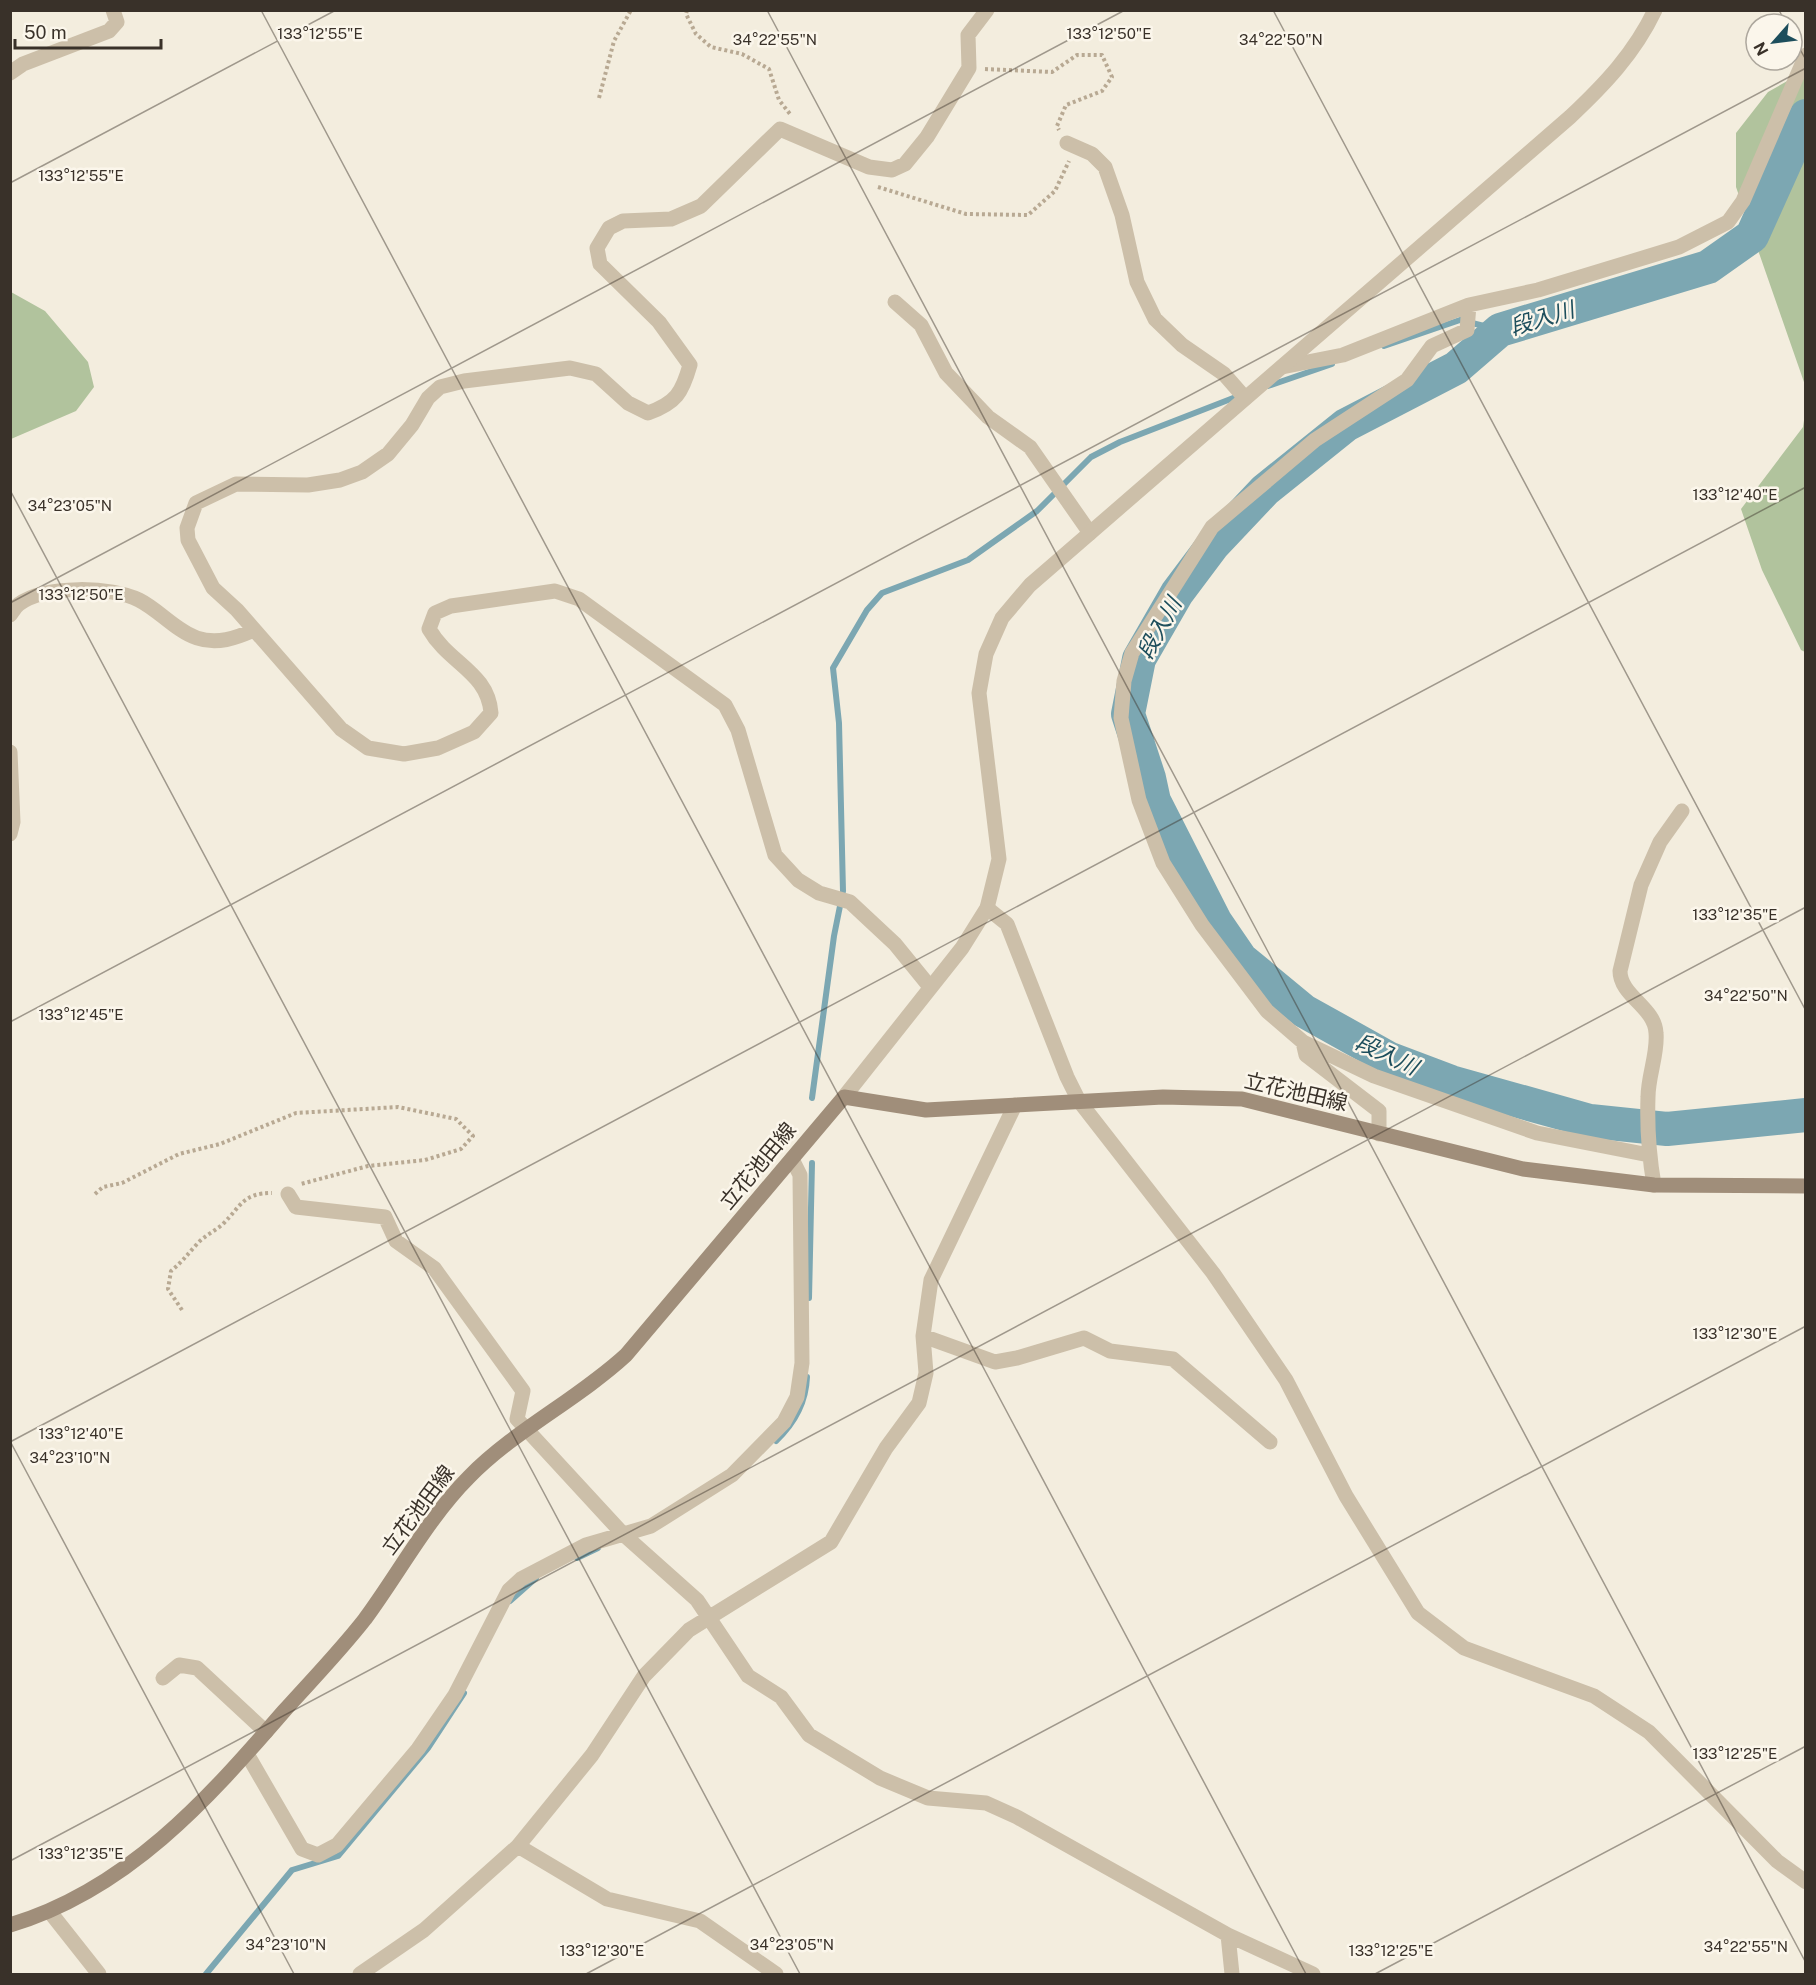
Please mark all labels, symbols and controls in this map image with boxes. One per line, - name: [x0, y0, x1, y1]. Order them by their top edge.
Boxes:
- scale bar: [15, 12, 160, 50]
- north arrow: [1744, 12, 1804, 72]
- text: 50 m: [24, 22, 67, 43]
- text: 133°12'55"E: [277, 25, 363, 42]
- text: 133°12'50"E: [1066, 25, 1152, 42]
- text: 34°22'55"N: [733, 31, 817, 48]
- text: 34°22'50"N: [1239, 31, 1323, 48]
- text: N: [1750, 39, 1773, 59]
- text: 133°12'55"E: [38, 167, 124, 184]
- water label: 段入川: [1507, 295, 1579, 340]
- text: 133°12'40"E: [1693, 486, 1777, 503]
- text: 34°23'05"N: [28, 497, 112, 514]
- text: 133°12'50"E: [38, 586, 124, 603]
- water label: 段入川: [1132, 591, 1187, 663]
- text: 133°12'35"E: [1692, 906, 1778, 923]
- text: 34°22'50"N: [1704, 987, 1788, 1004]
- text: 133°12'45"E: [38, 1006, 124, 1023]
- water label: 段入川: [1352, 1028, 1424, 1081]
- street label: 立花池田線: [1242, 1068, 1350, 1116]
- street label: 立花池田線: [714, 1117, 801, 1214]
- text: 133°12'30"E: [1693, 1325, 1777, 1342]
- text: 133°12'40"E: [39, 1425, 123, 1442]
- text: 34°23'10"N: [30, 1449, 110, 1466]
- street label: 立花池田線: [376, 1460, 459, 1559]
- text: 133°12'25"E: [1693, 1745, 1777, 1762]
- text: 133°12'35"E: [38, 1845, 124, 1862]
- text: 34°23'10"N: [246, 1936, 326, 1953]
- text: 34°23'05"N: [750, 1936, 834, 1953]
- text: 34°22'55"N: [1704, 1938, 1788, 1955]
- text: 133°12'30"E: [560, 1942, 644, 1959]
- text: 133°12'25"E: [1349, 1942, 1433, 1959]

